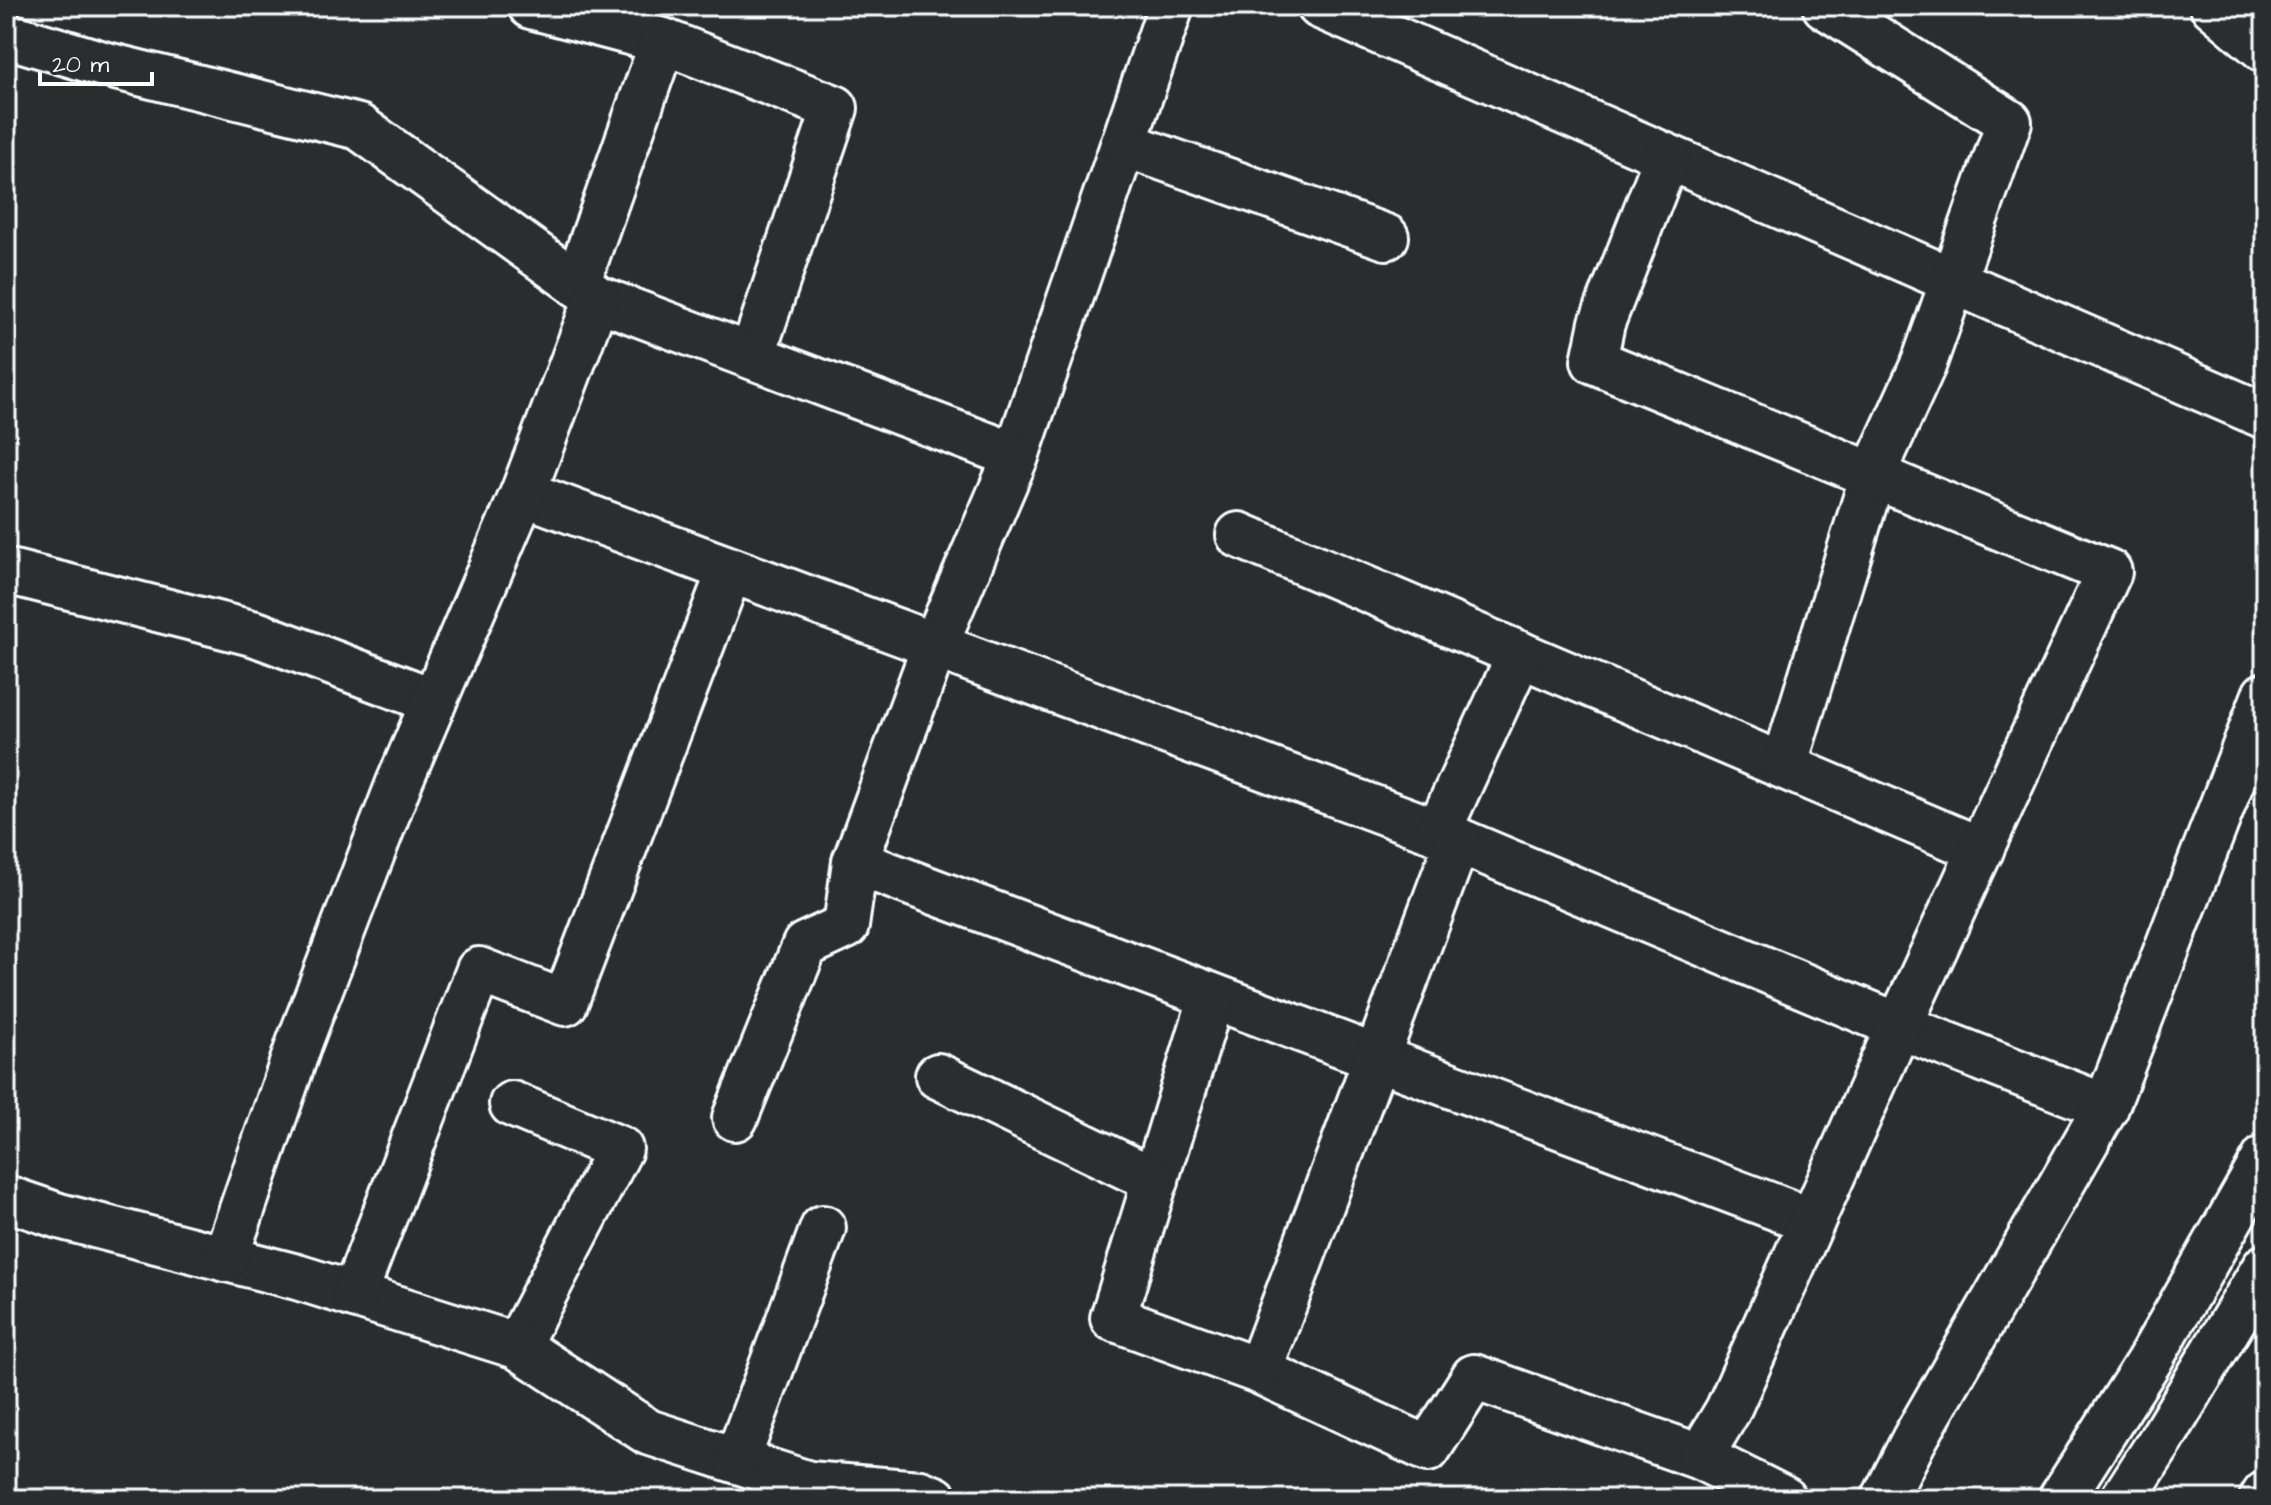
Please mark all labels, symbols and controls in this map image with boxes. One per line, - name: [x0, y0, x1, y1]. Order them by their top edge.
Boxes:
- scale bar: [40, 36, 152, 86]
- text: 20 m: [52, 48, 109, 82]

